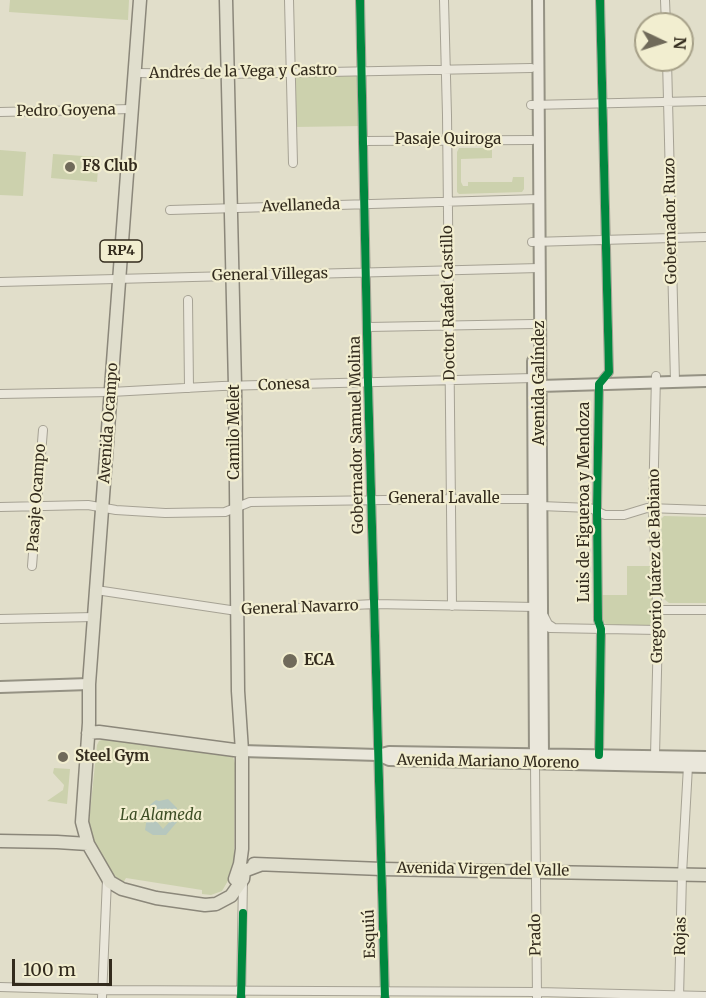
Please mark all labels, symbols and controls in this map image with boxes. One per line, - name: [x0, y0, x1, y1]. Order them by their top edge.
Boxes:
- north arrow: [634, 12, 694, 72]
- text: N: [670, 36, 690, 50]
- street label: Andrés de la Vega y Castro: [149, 61, 337, 83]
- street label: Pedro Goyena: [16, 101, 116, 121]
- street label: Pasaje Quiroga: [395, 131, 501, 149]
- place label: F8 Club: [82, 158, 137, 176]
- street label: Gobernador Ruzo: [661, 158, 681, 284]
- marker: F8 Club: [63, 160, 77, 174]
- street label: Avellaneda: [262, 196, 340, 216]
- street label: Doctor Rafael Castillo: [439, 225, 459, 381]
- road number: RP4: [100, 240, 142, 262]
- street label: General Villegas: [212, 265, 328, 285]
- street label: Avenida Galíndez: [531, 321, 549, 445]
- street label: Gobernador Samuel Molina: [346, 336, 368, 534]
- street label: Avenida Ocampo: [96, 362, 122, 484]
- street label: Conesa: [258, 375, 310, 395]
- street label: Camilo Melet: [226, 384, 244, 480]
- street label: Luis de Figueroa y Mendoza: [576, 402, 594, 602]
- street label: Pasaje Ocampo: [24, 443, 50, 553]
- street label: Gregorio Juárez de Babiano: [645, 469, 667, 663]
- street label: General Lavalle: [388, 490, 500, 508]
- street label: General Navarro: [241, 597, 359, 619]
- marker: ECA: [281, 652, 299, 670]
- place label: ECA: [304, 652, 334, 670]
- place label: Steel Gym: [75, 748, 149, 766]
- marker: Steel Gym: [56, 750, 70, 764]
- street label: Avenida Mariano Moreno: [397, 751, 579, 773]
- park label: La Alameda: [120, 807, 202, 825]
- street label: Avenida Virgen del Valle: [397, 859, 569, 881]
- street label: Esquiú: [360, 909, 380, 959]
- street label: Prado: [527, 914, 545, 956]
- street label: Rojas: [672, 916, 690, 956]
- scale bar: [15, 947, 116, 985]
- text: 100 m: [23, 958, 76, 981]

